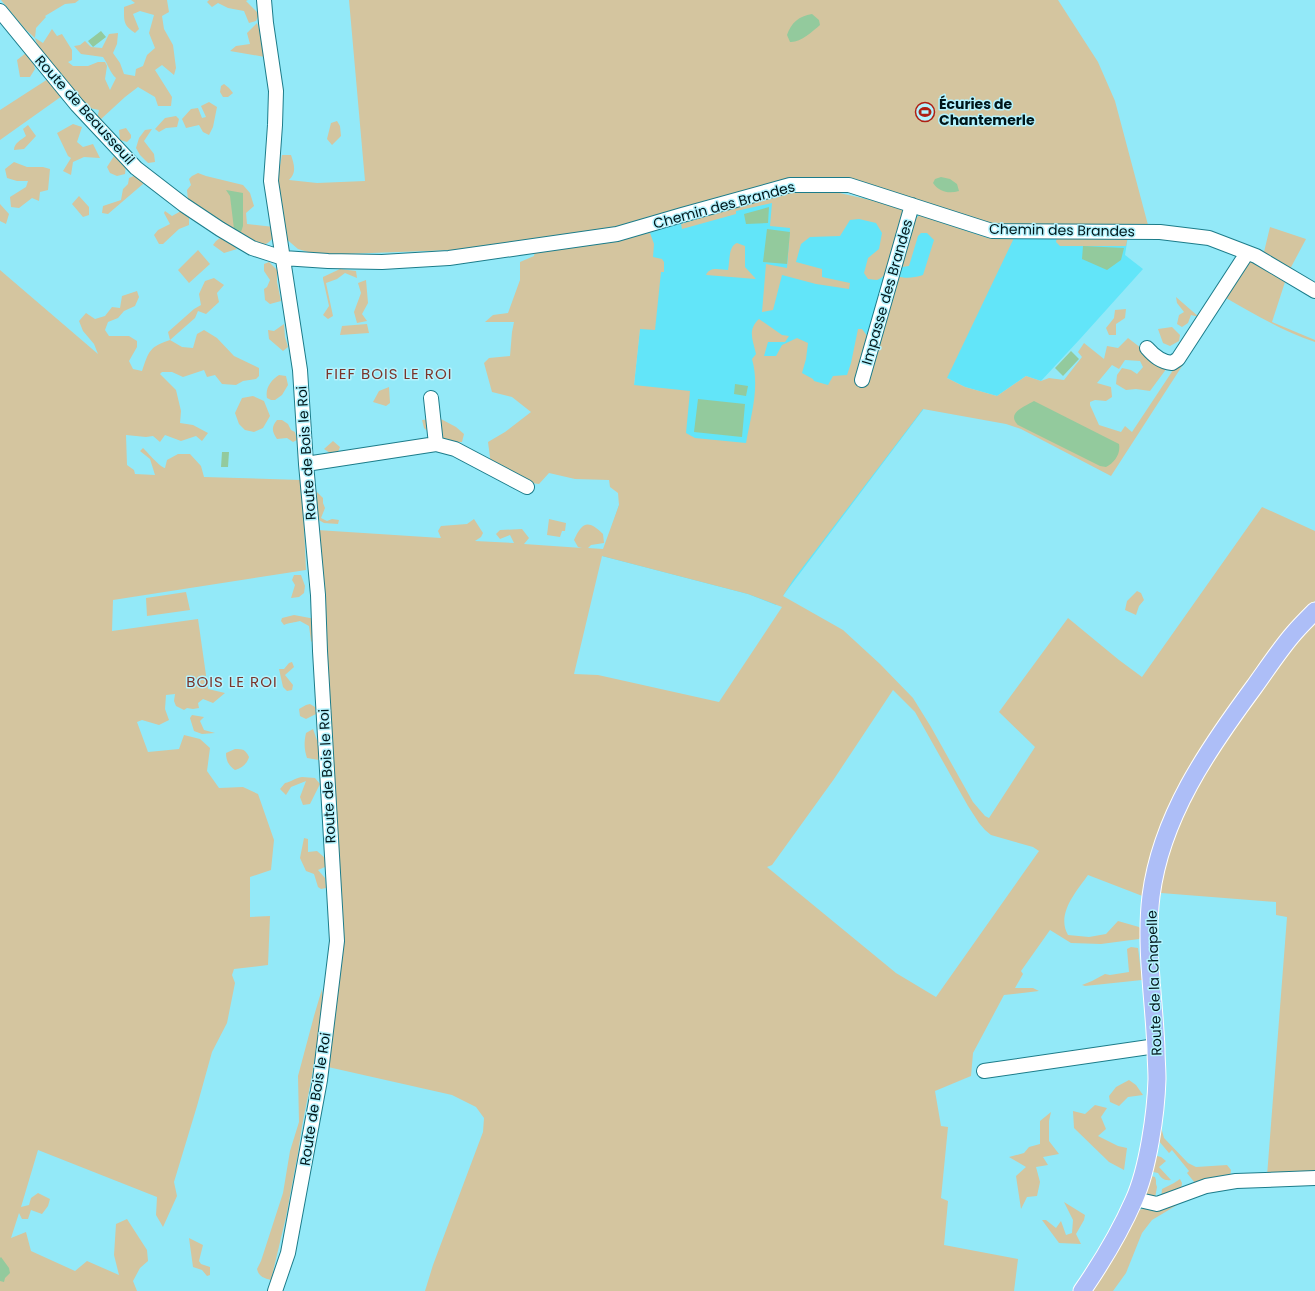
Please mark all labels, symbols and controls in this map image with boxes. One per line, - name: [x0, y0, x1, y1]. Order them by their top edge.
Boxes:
- street label: Route de Beausseuil: [31, 51, 139, 169]
- place label: Écuries de Chantemerle: [939, 94, 1035, 130]
- sports icon: Écuries de Chantemerle: [914, 101, 936, 123]
- street label: Chemin des Brandes: [651, 176, 797, 234]
- street label: Impasse des Brandes: [857, 217, 917, 367]
- street label: Chemin des Brandes: [989, 219, 1135, 241]
- district label: FIEF BOIS LE ROI: [326, 363, 452, 384]
- street label: Route de Bois le Roi: [291, 385, 321, 521]
- district label: BOIS LE ROI: [186, 671, 278, 692]
- street label: Route de Bois le Roi: [313, 708, 341, 844]
- street label: Route de la Chapelle: [1141, 910, 1167, 1056]
- street label: Route de Bois le Roi: [295, 1031, 335, 1167]

